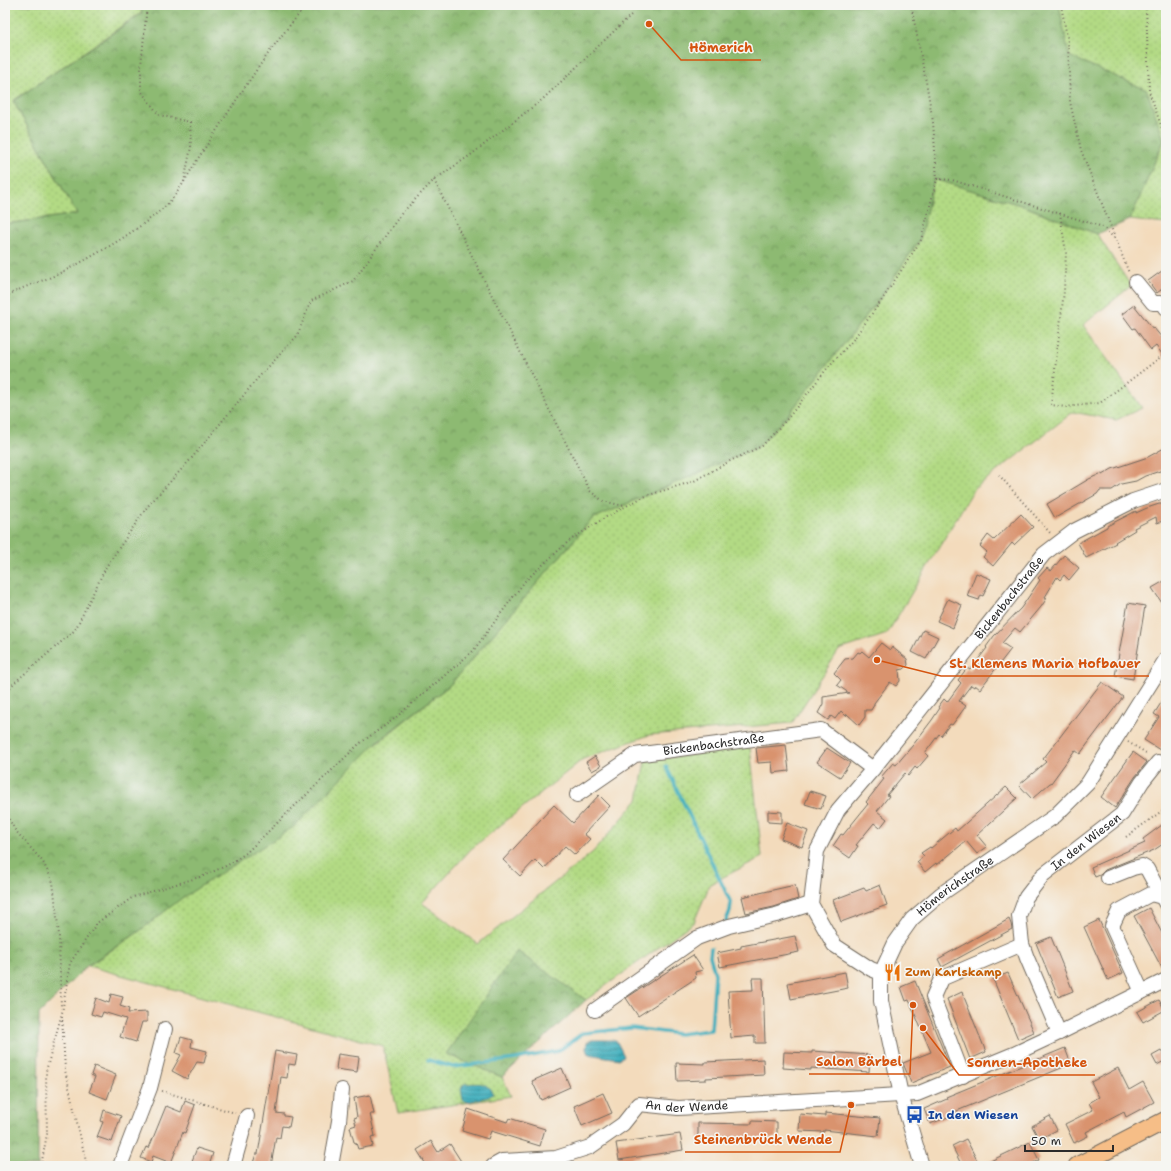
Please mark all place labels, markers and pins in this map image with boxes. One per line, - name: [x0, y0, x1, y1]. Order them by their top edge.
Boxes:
- callout: Hömerich: [681, 35, 761, 60]
- callout: St. Klemens Maria Hofbauer: [941, 651, 1149, 676]
- restaurant icon: Zum Karlskamp: [882, 962, 902, 982]
- place label: Zum Karlskamp: [905, 964, 1002, 980]
- callout: Salon Bärbel: [809, 1049, 910, 1074]
- callout: Sonnen-Apotheke: [959, 1050, 1095, 1075]
- bus stop icon: In den Wiesen: [905, 1105, 925, 1125]
- place label: In den Wiesen: [928, 1107, 1018, 1123]
- callout: Steinenbrück Wende: [685, 1127, 840, 1152]

